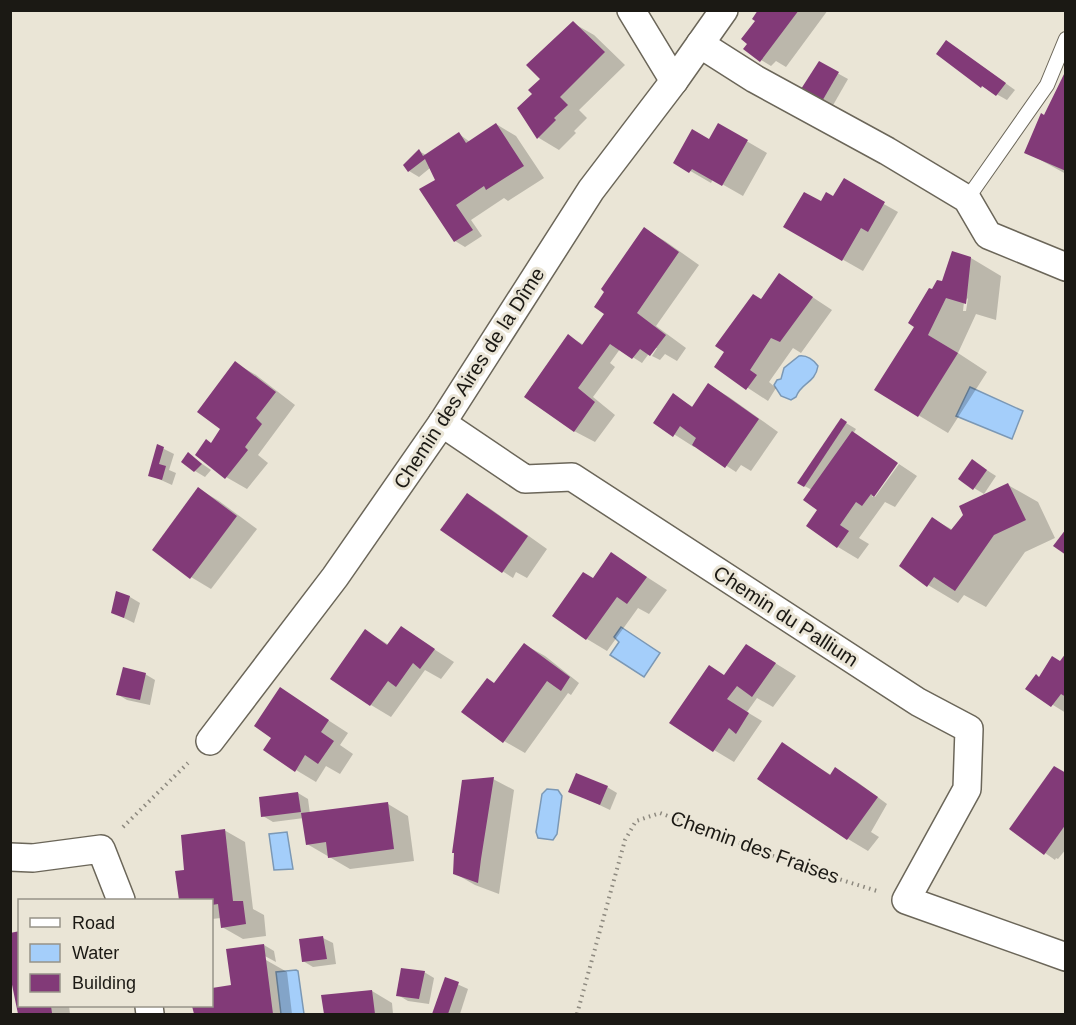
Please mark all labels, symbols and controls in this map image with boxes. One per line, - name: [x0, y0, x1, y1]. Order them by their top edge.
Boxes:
- street label: Chemin des Aires de la Dîme: [389, 263, 549, 493]
- street label: Chemin du Pallium: [710, 561, 862, 671]
- street label: Chemin des Fraises: [668, 806, 842, 888]
- legend: [18, 899, 213, 1007]
- text: Road: [72, 913, 115, 933]
- text: Water: [72, 943, 119, 963]
- text: Building: [72, 973, 136, 993]

